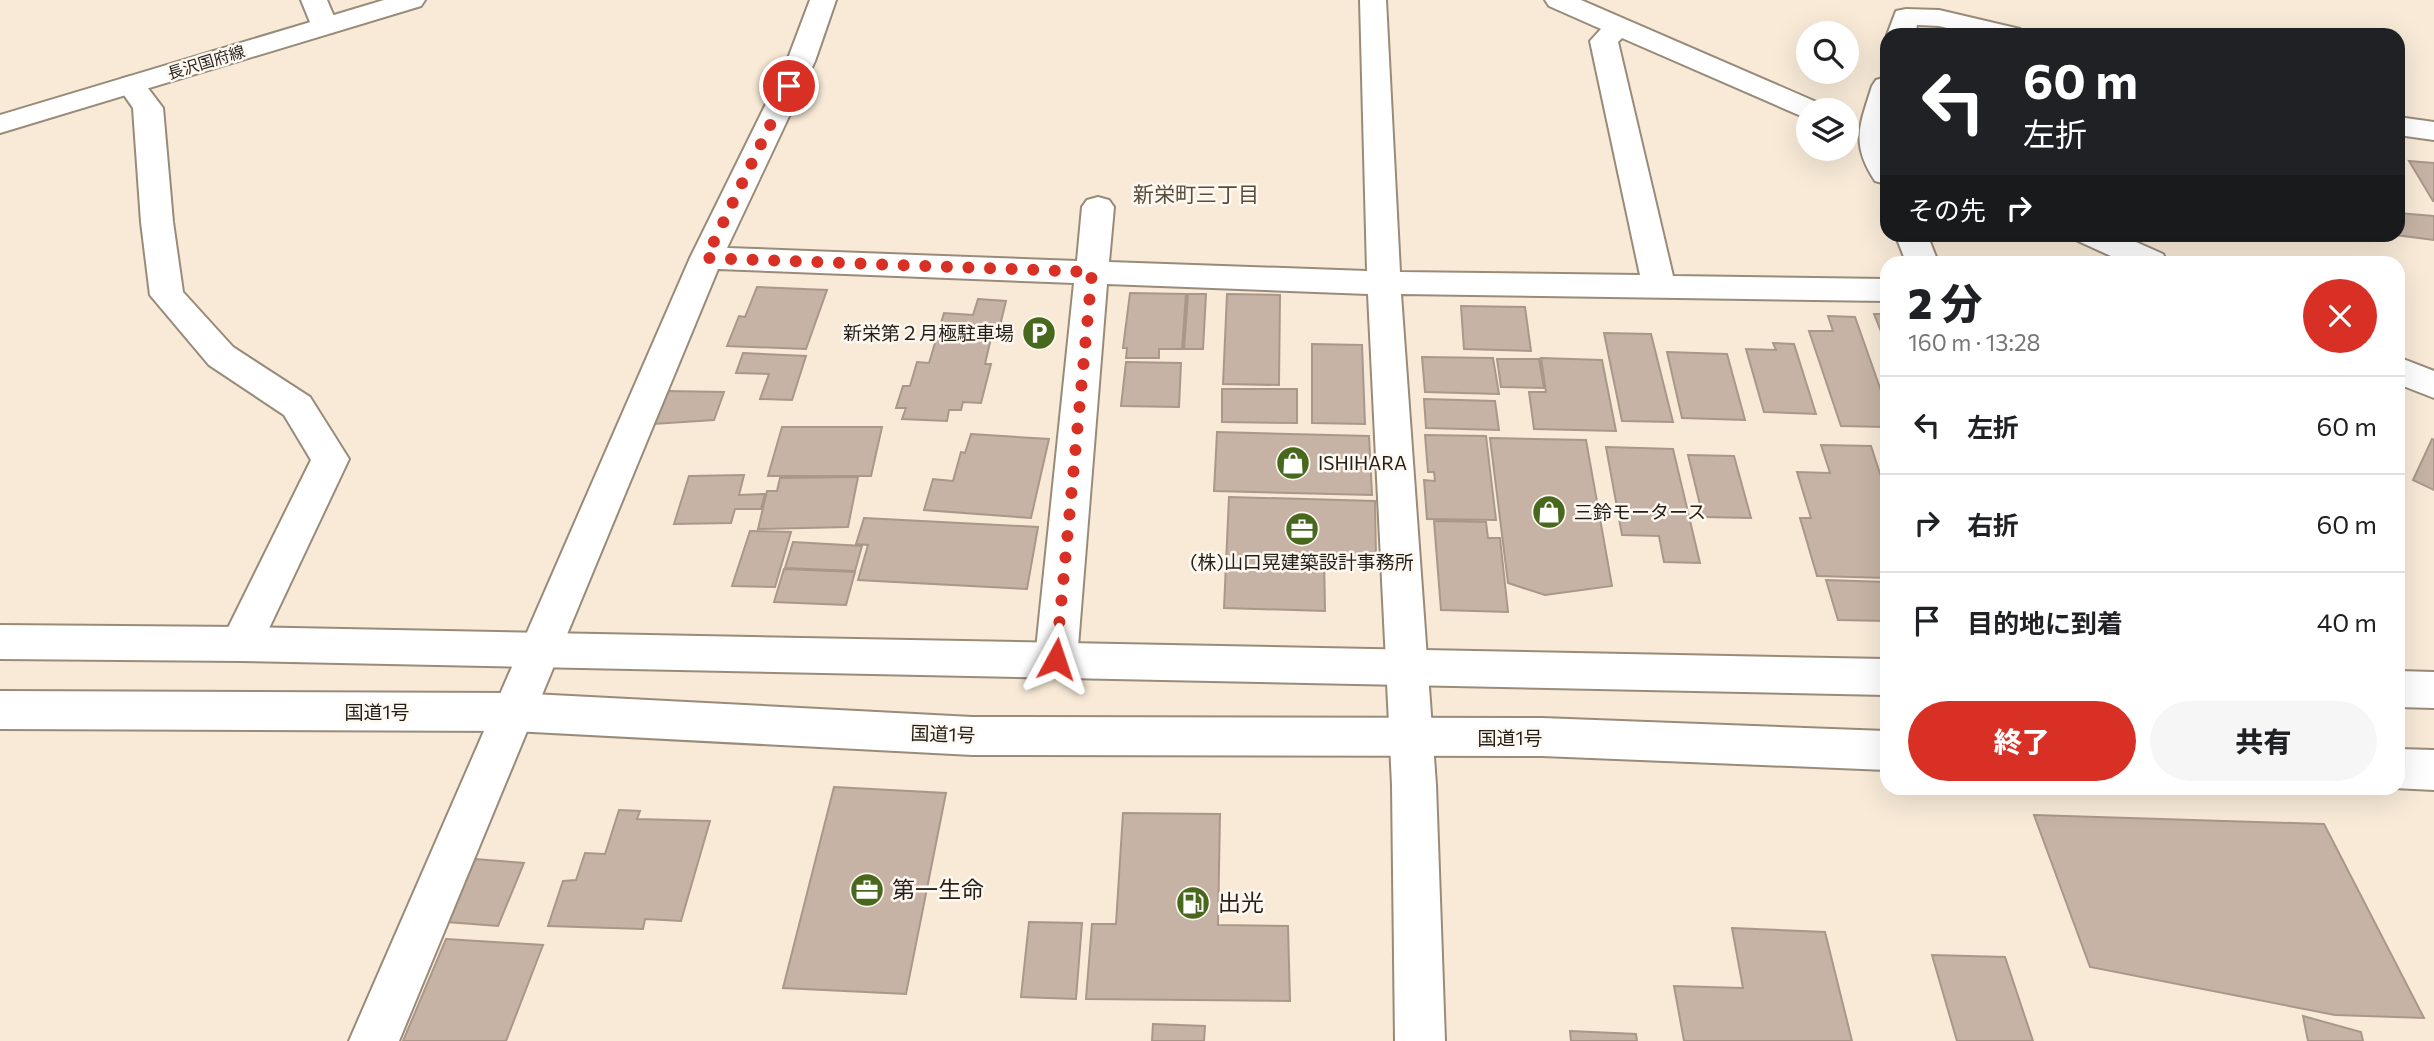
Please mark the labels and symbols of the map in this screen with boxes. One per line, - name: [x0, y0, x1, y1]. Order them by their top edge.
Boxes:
- street label: 長沢国府線: [165, 41, 247, 82]
- pin: [759, 56, 819, 116]
- district label: 新栄町三丁目: [1133, 181, 1259, 206]
- parking icon: 新栄第２月極駐車場: [1020, 314, 1058, 352]
- place label: 新栄第２月極駐車場: [843, 321, 1014, 344]
- shop icon: ISHIHARA: [1274, 444, 1312, 482]
- place label: ISHIHARA: [1318, 451, 1407, 474]
- shop icon: 三鈴モータース: [1530, 493, 1568, 531]
- place label: 三鈴モータース: [1574, 500, 1706, 523]
- office icon: (株)山口晃建築設計事務所: [1283, 510, 1321, 548]
- place label: (株)山口晃建築設計事務所: [1190, 550, 1414, 573]
- position arrow: [1019, 622, 1093, 696]
- street label: 国道1号: [344, 700, 410, 723]
- street label: 国道1号: [910, 721, 976, 746]
- street label: 国道1号: [1477, 726, 1543, 749]
- office icon: 第一生命: [848, 871, 886, 909]
- place label: 第一生命: [892, 875, 984, 903]
- fuel station icon: 出光: [1174, 884, 1212, 922]
- place label: 出光: [1218, 888, 1264, 916]

